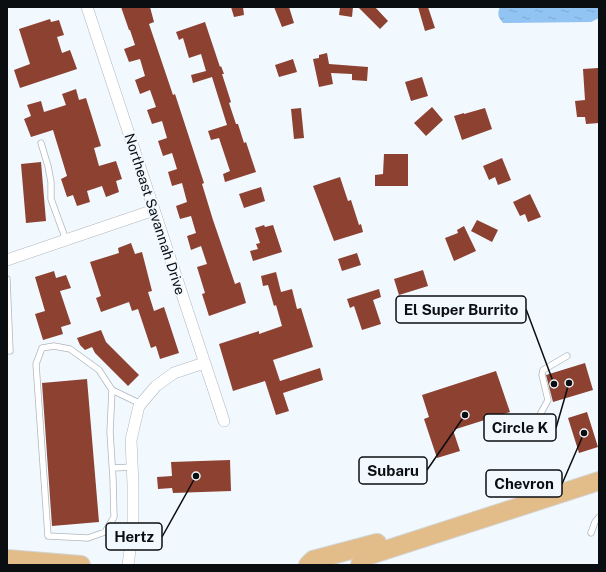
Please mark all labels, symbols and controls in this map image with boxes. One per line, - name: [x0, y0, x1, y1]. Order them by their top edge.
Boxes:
- street label: Northeast Savannah Drive: [121, 131, 189, 297]
- callout: El Super Burrito: [396, 296, 526, 323]
- text: El Super Burrito: [404, 301, 519, 318]
- callout: Circle K: [484, 414, 556, 441]
- text: Circle K: [492, 419, 548, 436]
- callout: Subaru: [359, 457, 427, 484]
- text: Subaru: [367, 462, 419, 479]
- callout: Chevron: [486, 470, 562, 497]
- text: Chevron: [494, 475, 554, 492]
- callout: Hertz: [106, 523, 162, 550]
- text: Hertz: [114, 528, 154, 545]

